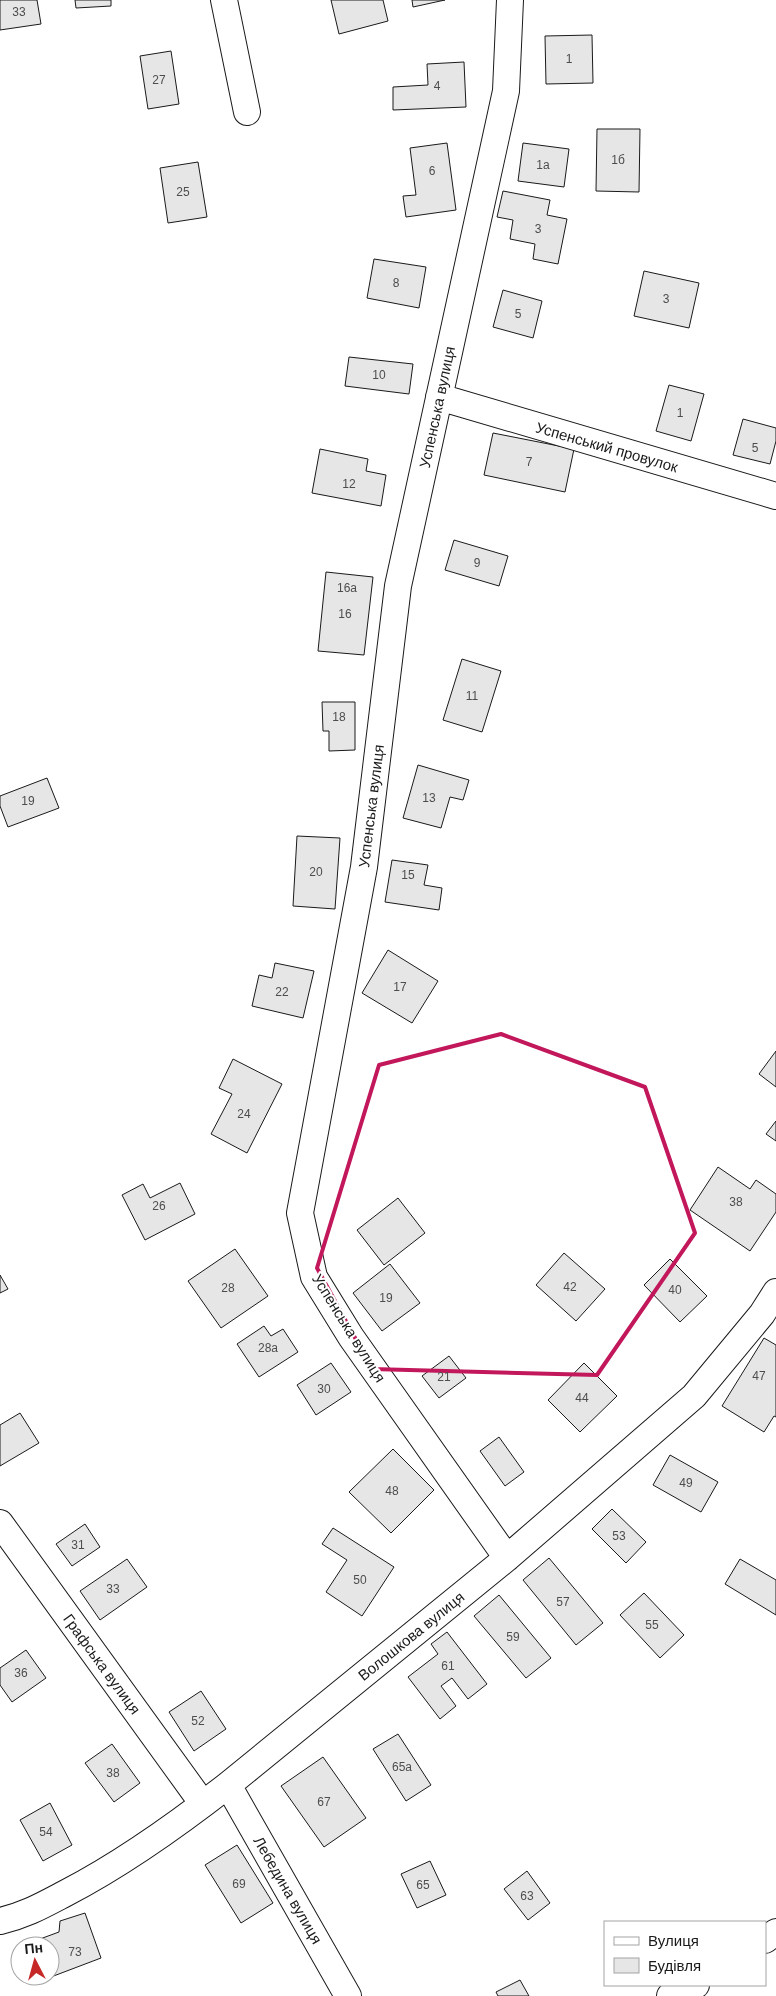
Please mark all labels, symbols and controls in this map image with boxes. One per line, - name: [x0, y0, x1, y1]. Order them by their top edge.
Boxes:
- house number: 33: [12, 5, 26, 19]
- house number: 1: [566, 52, 573, 66]
- house number: 27: [152, 73, 166, 87]
- house number: 4: [434, 79, 441, 93]
- house number: 1б: [611, 153, 625, 167]
- house number: 1а: [536, 158, 550, 172]
- house number: 6: [429, 164, 436, 178]
- house number: 25: [176, 185, 190, 199]
- house number: 3: [535, 222, 542, 236]
- house number: 8: [393, 276, 400, 290]
- house number: 3: [663, 292, 670, 306]
- house number: 5: [515, 307, 522, 321]
- street label: Успенська вулиця: [416, 345, 458, 469]
- house number: 10: [372, 368, 386, 382]
- house number: 1: [677, 406, 684, 420]
- street label: Успенський провулок: [534, 419, 680, 476]
- house number: 5: [752, 441, 759, 455]
- house number: 7: [526, 455, 533, 469]
- house number: 12: [342, 477, 356, 491]
- house number: 9: [474, 556, 481, 570]
- house number: 16а: [337, 581, 357, 595]
- house number: 16: [338, 607, 352, 621]
- house number: 11: [466, 689, 479, 703]
- house number: 18: [332, 710, 346, 724]
- street label: Успенська вулиця: [355, 743, 387, 869]
- house number: 13: [422, 791, 436, 805]
- house number: 19: [21, 794, 35, 808]
- house number: 20: [309, 865, 323, 879]
- house number: 15: [401, 868, 415, 882]
- house number: 17: [393, 980, 407, 994]
- house number: 22: [275, 985, 289, 999]
- house number: 24: [237, 1107, 251, 1121]
- house number: 38: [729, 1195, 743, 1209]
- house number: 26: [152, 1199, 166, 1213]
- street label: Успенська вулиця: [309, 1271, 389, 1385]
- house number: 42: [563, 1280, 577, 1294]
- house number: 28: [221, 1281, 235, 1295]
- house number: 40: [668, 1283, 682, 1297]
- house number: 19: [379, 1291, 393, 1305]
- house number: 28а: [258, 1341, 278, 1355]
- house number: 47: [752, 1369, 766, 1383]
- house number: 21: [437, 1370, 451, 1384]
- house number: 30: [317, 1382, 331, 1396]
- house number: 44: [575, 1391, 589, 1405]
- house number: 49: [679, 1476, 693, 1490]
- house number: 48: [385, 1484, 399, 1498]
- house number: 53: [612, 1529, 626, 1543]
- house number: 31: [71, 1538, 85, 1552]
- house number: 50: [353, 1573, 367, 1587]
- house number: 33: [106, 1582, 120, 1596]
- street label: Волошкова вулиця: [355, 1588, 467, 1684]
- house number: 57: [556, 1595, 570, 1609]
- street label: Графська вулиця: [60, 1611, 144, 1717]
- house number: 55: [645, 1618, 659, 1632]
- house number: 59: [506, 1630, 520, 1644]
- house number: 61: [441, 1659, 455, 1673]
- house number: 36: [14, 1666, 28, 1680]
- house number: 52: [191, 1714, 205, 1728]
- house number: 65а: [392, 1760, 412, 1774]
- house number: 38: [106, 1766, 120, 1780]
- house number: 67: [317, 1795, 331, 1809]
- house number: 54: [39, 1825, 53, 1839]
- street label: Лебедина вулиця: [250, 1833, 326, 1947]
- house number: 69: [232, 1877, 246, 1891]
- house number: 65: [416, 1878, 430, 1892]
- house number: 63: [520, 1889, 534, 1903]
- legend: [604, 1921, 766, 1986]
- text: Вулиця: [648, 1932, 699, 1949]
- north arrow: [10, 1936, 60, 1986]
- text: Пн: [24, 1939, 44, 1957]
- house number: 73: [68, 1945, 82, 1959]
- text: Будівля: [648, 1957, 701, 1974]

